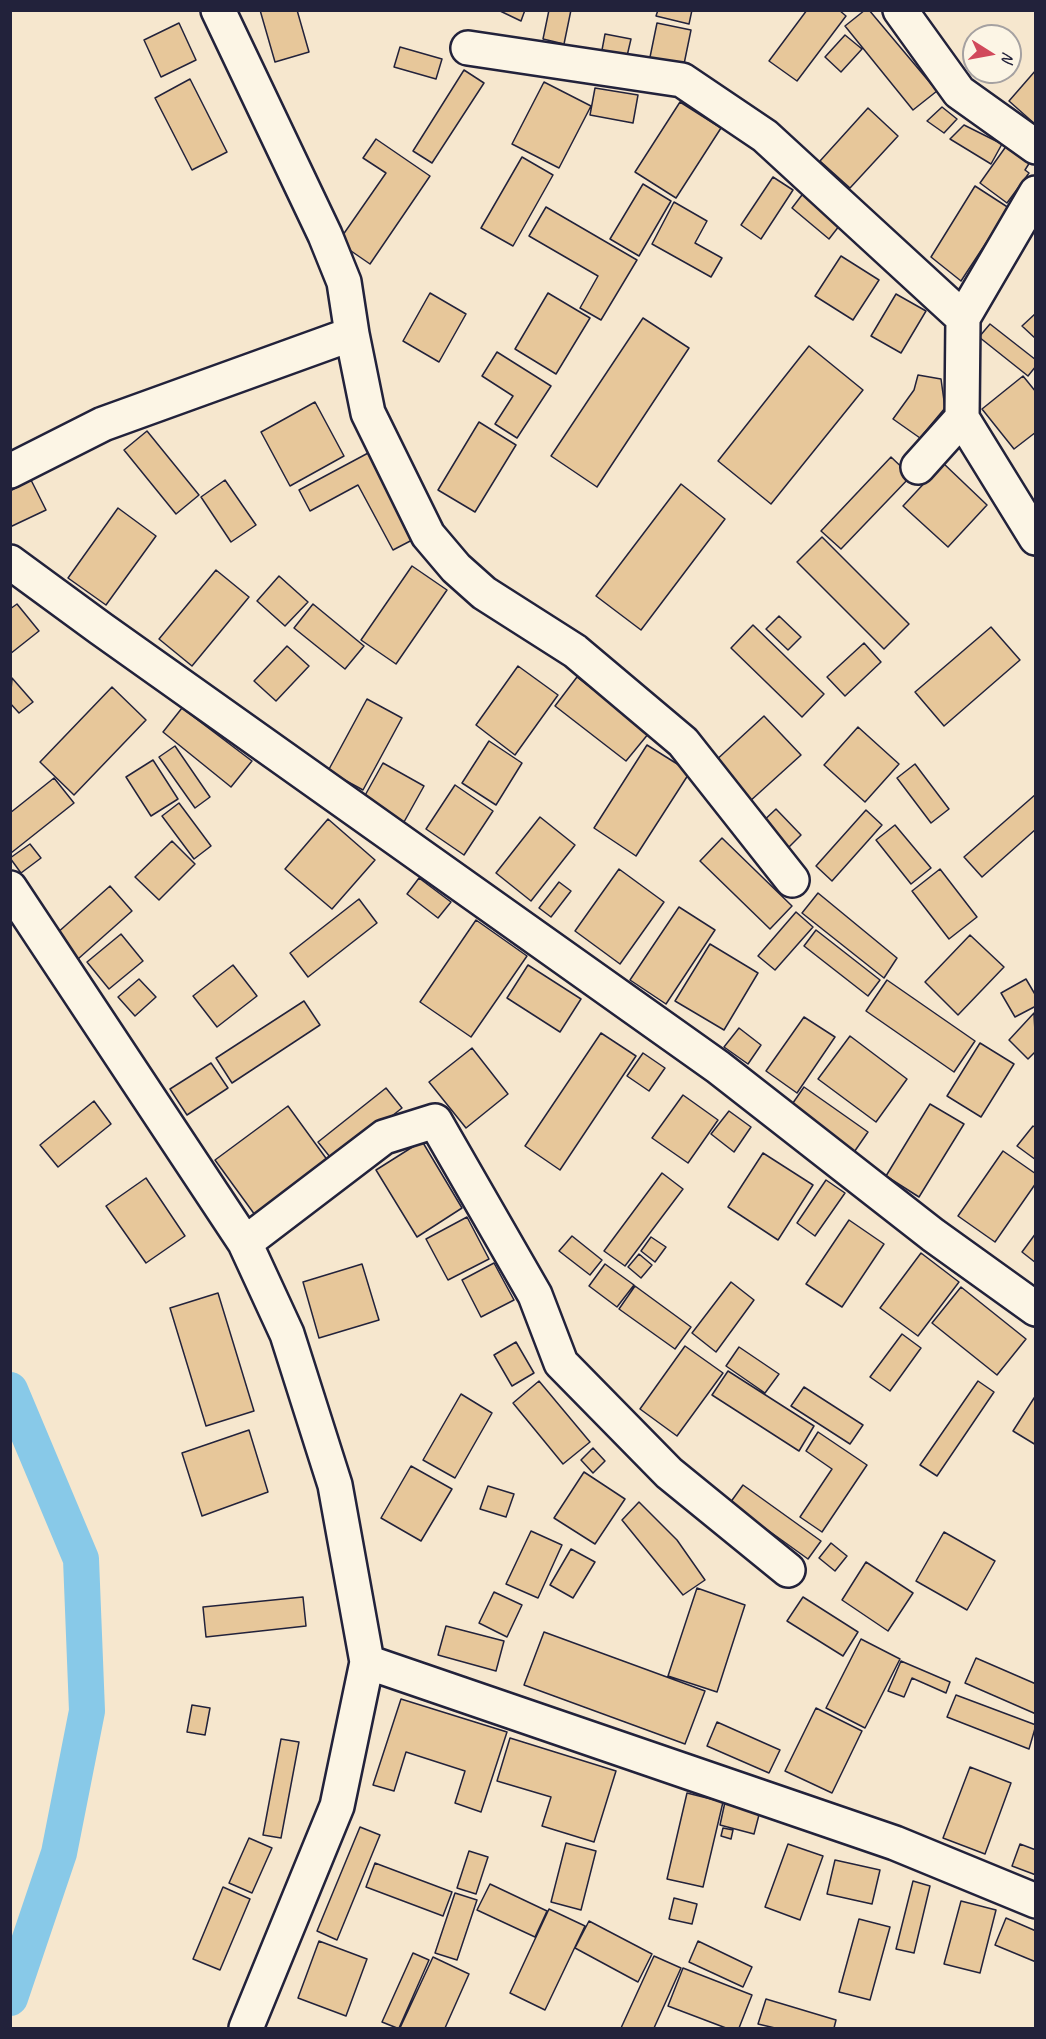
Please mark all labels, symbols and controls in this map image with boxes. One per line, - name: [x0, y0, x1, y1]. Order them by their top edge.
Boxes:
- north arrow: [962, 24, 1022, 84]
- text: N: [997, 50, 1018, 64]

